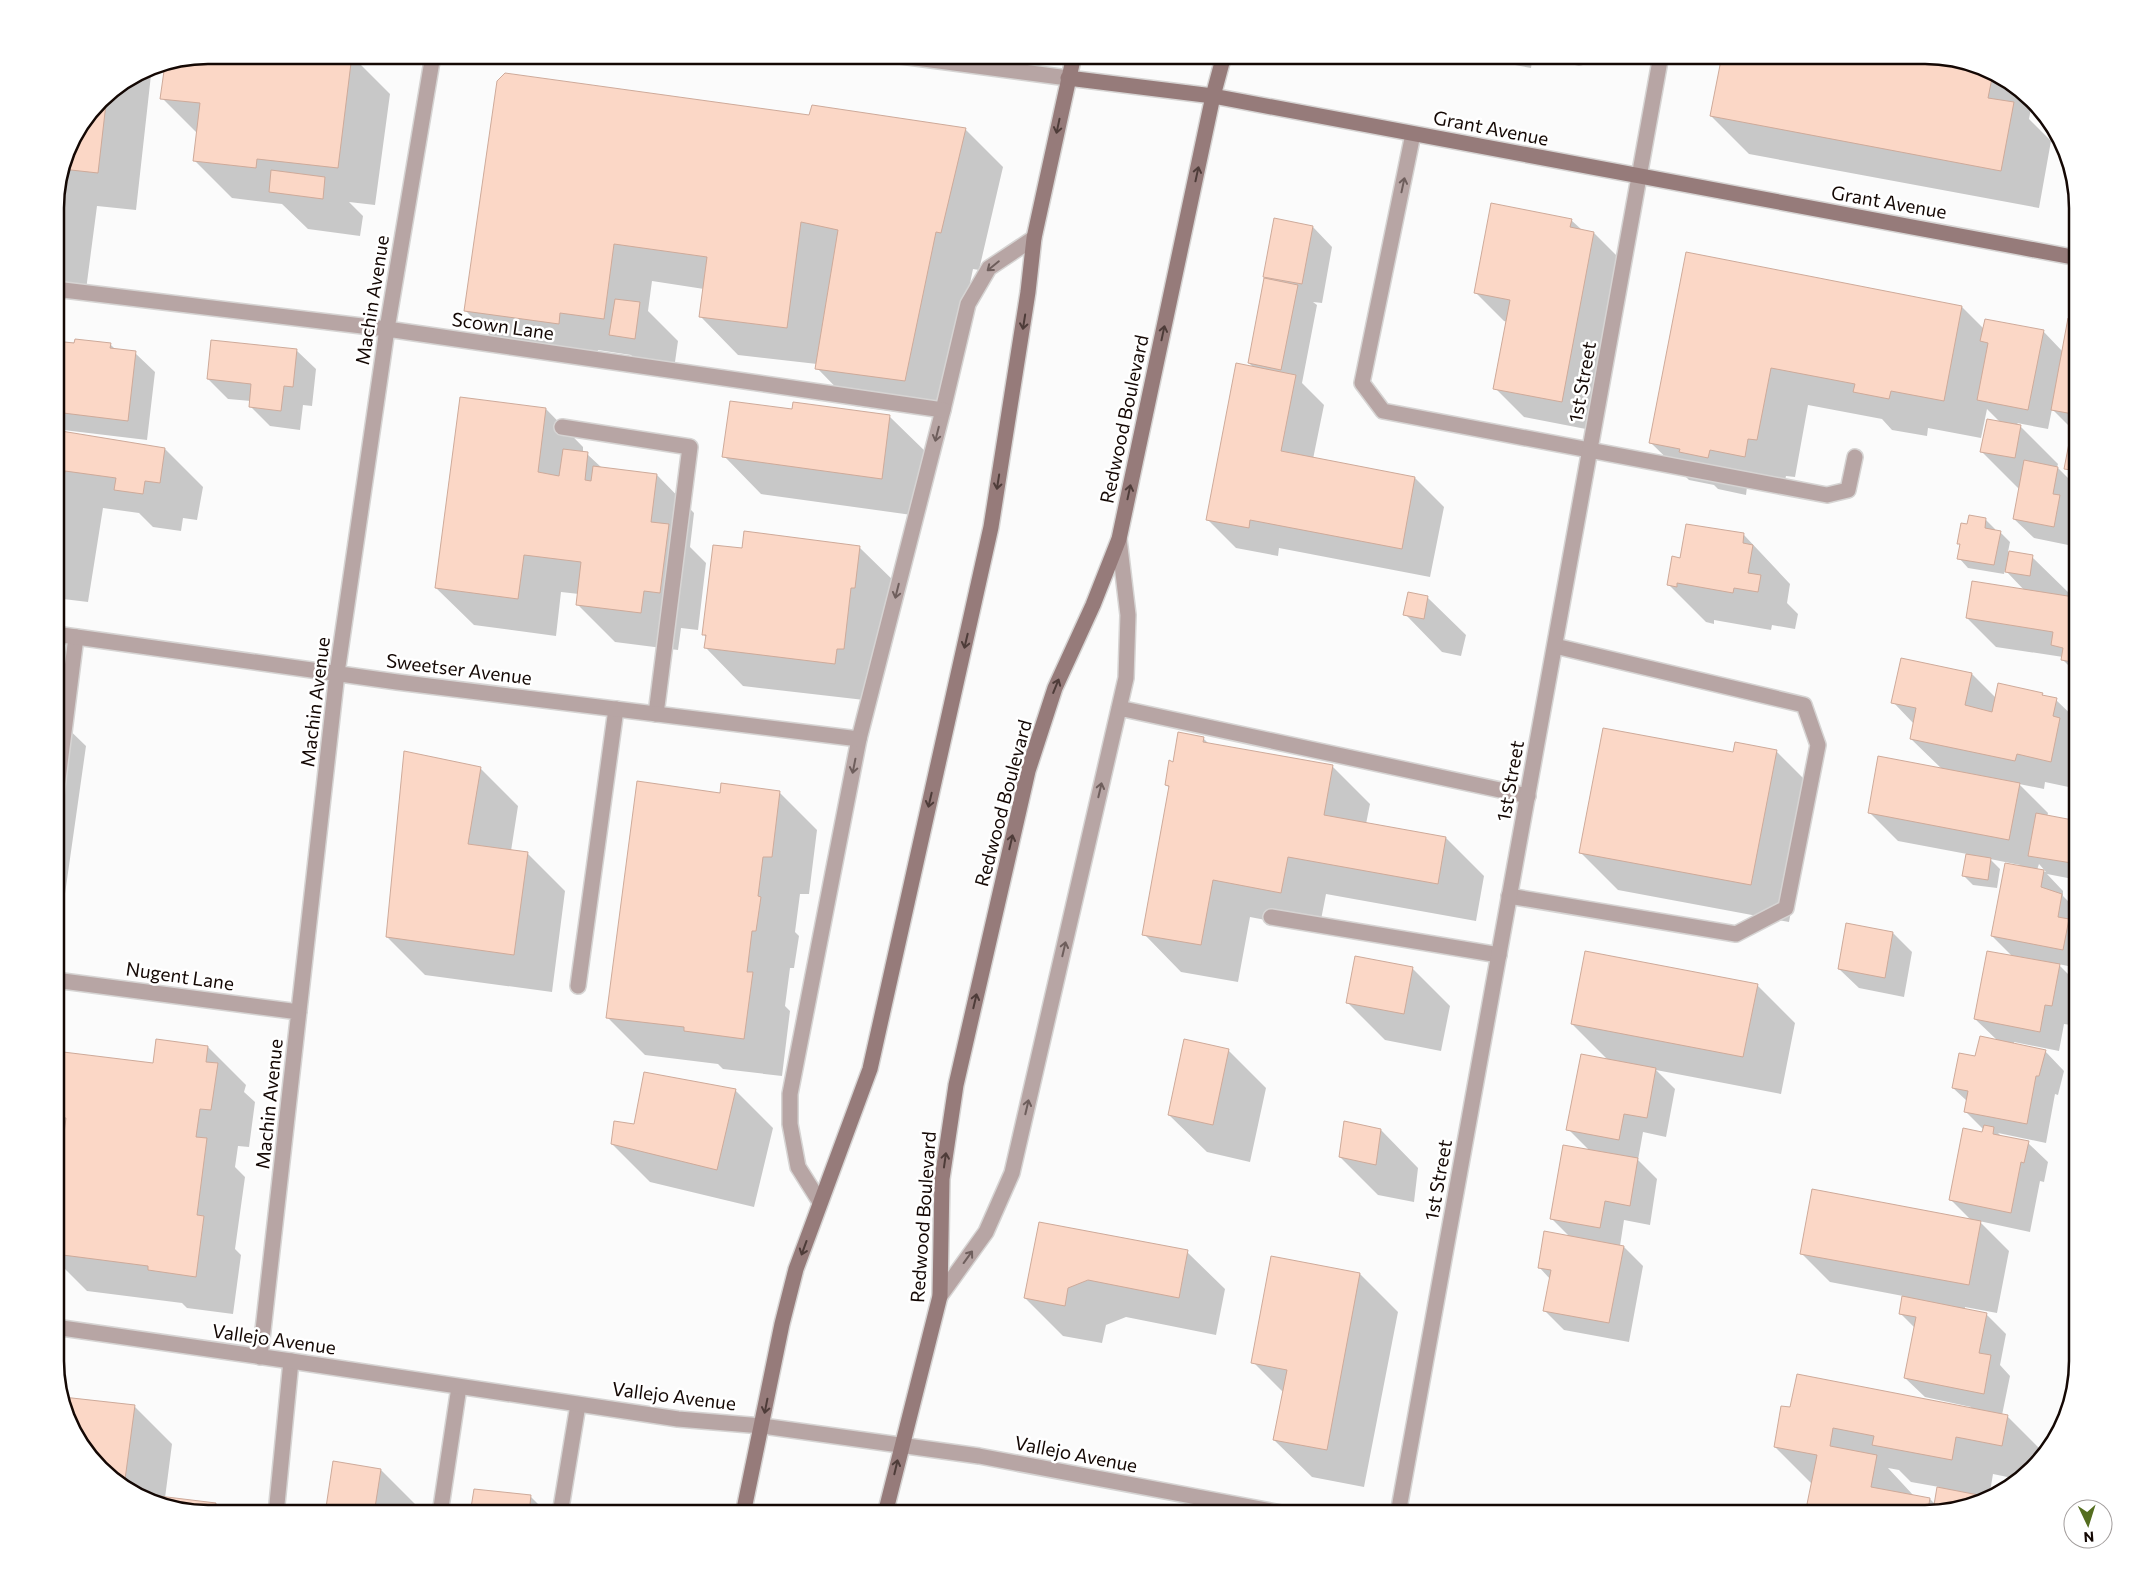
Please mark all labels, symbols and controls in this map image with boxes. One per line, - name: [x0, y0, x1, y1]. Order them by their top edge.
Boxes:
- street label: Grant Avenue: [1432, 105, 1551, 150]
- one-way arrow: [1053, 117, 1062, 133]
- one-way arrow: [1193, 166, 1202, 182]
- one-way arrow: [1399, 178, 1408, 194]
- street label: Grant Avenue: [1830, 180, 1949, 223]
- street label: Machin Avenue: [350, 233, 393, 366]
- one-way arrow: [987, 260, 1000, 271]
- street label: Scown Lane: [450, 307, 556, 344]
- one-way arrow: [1018, 313, 1028, 329]
- one-way arrow: [1159, 325, 1168, 341]
- street label: Redwood Boulevard: [1094, 332, 1153, 505]
- street label: 1st Street: [1563, 339, 1600, 424]
- one-way arrow: [932, 425, 941, 441]
- one-way arrow: [993, 474, 1003, 490]
- one-way arrow: [1125, 484, 1134, 500]
- one-way arrow: [892, 583, 901, 599]
- one-way arrow: [961, 633, 970, 649]
- street label: Machin Avenue: [295, 636, 334, 768]
- street label: Sweetser Avenue: [385, 648, 533, 689]
- one-way arrow: [1052, 679, 1061, 694]
- street label: Redwood Boulevard: [969, 717, 1036, 889]
- street label: 1st Street: [1491, 738, 1528, 823]
- one-way arrow: [848, 757, 858, 773]
- one-way arrow: [1096, 783, 1105, 799]
- one-way arrow: [925, 791, 935, 807]
- one-way arrow: [1007, 835, 1016, 851]
- one-way arrow: [1059, 941, 1069, 957]
- street label: Nugent Lane: [124, 957, 236, 994]
- one-way arrow: [971, 993, 980, 1009]
- street label: Machin Avenue: [250, 1038, 287, 1170]
- one-way arrow: [1023, 1100, 1032, 1116]
- street label: Redwood Boulevard: [905, 1130, 940, 1303]
- street label: 1st Street: [1419, 1137, 1456, 1222]
- one-way arrow: [940, 1152, 950, 1168]
- one-way arrow: [799, 1240, 808, 1255]
- one-way arrow: [963, 1250, 973, 1264]
- street label: Vallejo Avenue: [211, 1318, 337, 1359]
- street label: Vallejo Avenue: [611, 1376, 737, 1415]
- one-way arrow: [761, 1397, 770, 1413]
- street label: Vallejo Avenue: [1013, 1430, 1140, 1477]
- one-way arrow: [892, 1459, 901, 1475]
- north arrow: [2063, 1499, 2113, 1549]
- text: N: [2083, 1529, 2095, 1546]

